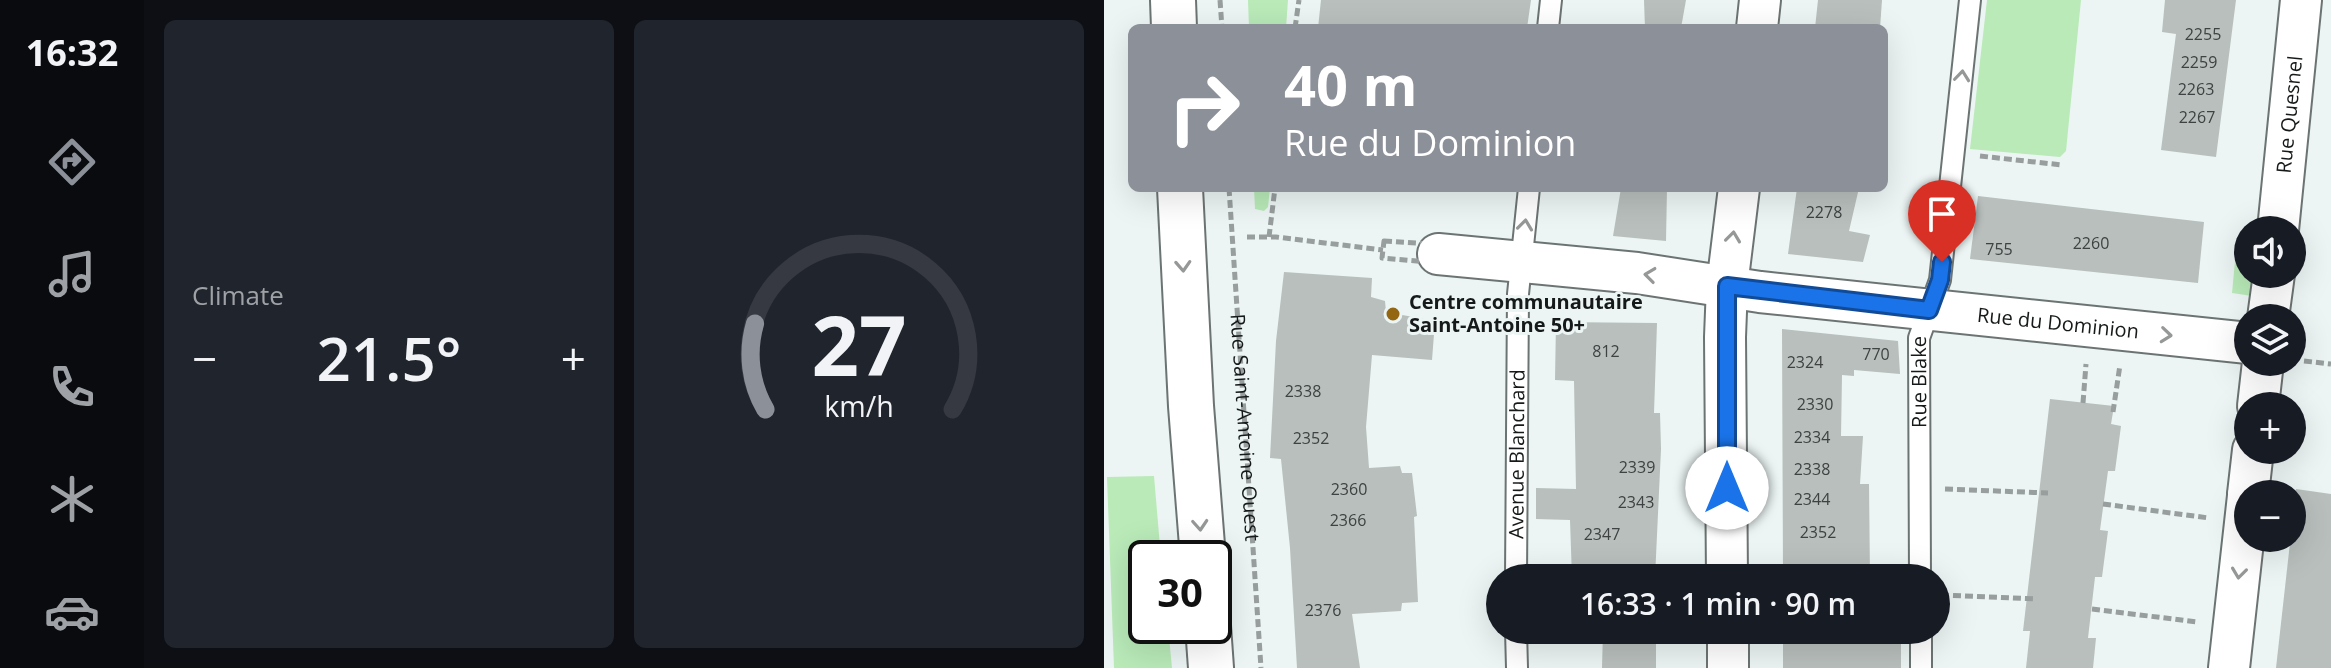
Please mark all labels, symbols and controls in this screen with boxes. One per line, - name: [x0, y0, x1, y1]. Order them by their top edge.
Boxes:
- house number: 2255: [2185, 23, 2221, 45]
- text: 16:32: [26, 28, 118, 77]
- text: 40 m: [1284, 46, 1418, 122]
- house number: 2259: [2181, 51, 2217, 73]
- street label: Rue Quesnel: [2270, 54, 2308, 175]
- icon: right: [1152, 56, 1256, 160]
- one-way arrow: [1953, 69, 1970, 82]
- house number: 2263: [2178, 78, 2214, 100]
- house number: 2267: [2179, 106, 2215, 128]
- text: Rue du Dominion: [1284, 118, 1576, 167]
- icon: directions: [44, 134, 100, 190]
- pin: [1908, 180, 1976, 262]
- icon: arrive: [1920, 192, 1964, 236]
- house number: 2278: [1806, 201, 1842, 223]
- map controls: [2234, 216, 2306, 552]
- button: sound: [2234, 216, 2306, 288]
- one-way arrow: [1516, 218, 1533, 232]
- one-way arrow: [1724, 230, 1741, 244]
- house number: 2260: [2073, 232, 2109, 254]
- house number: 755: [1985, 238, 2013, 260]
- icon: music: [44, 246, 100, 302]
- one-way arrow: [1175, 260, 1192, 273]
- one-way arrow: [1643, 266, 1656, 283]
- text: Climate: [192, 277, 284, 313]
- text: 27: [811, 287, 907, 400]
- place label: Centre communautaire Saint-Antoine 50+: [1409, 288, 1643, 338]
- street label: Rue du Dominion: [1976, 301, 2140, 345]
- button: layers: [2234, 304, 2306, 376]
- marker: Centre communautaire Saint-Antoine 50+: [1384, 305, 1402, 323]
- street label: Rue Saint-Antoine Ouest: [1224, 313, 1267, 542]
- text: 21.5°: [316, 317, 462, 399]
- one-way arrow: [2160, 326, 2173, 343]
- text: −: [192, 328, 217, 388]
- text: +: [561, 328, 586, 388]
- street label: Rue Blake: [1905, 336, 1932, 428]
- house number: 812: [1592, 340, 1620, 362]
- house number: 770: [1862, 343, 1890, 365]
- house number: 2324: [1787, 351, 1823, 373]
- icon: phone: [44, 359, 100, 415]
- street label: Avenue Blanchard: [1502, 369, 1530, 539]
- house number: 2338: [1285, 380, 1321, 402]
- text: km/h: [824, 386, 894, 425]
- button: +: [2234, 392, 2306, 464]
- house number: 2330: [1797, 393, 1833, 415]
- house number: 2334: [1794, 426, 1830, 448]
- house number: 2352: [1293, 427, 1329, 449]
- position arrow: [1685, 446, 1769, 530]
- house number: 2339: [1619, 456, 1655, 478]
- house number: 2338: [1794, 458, 1830, 480]
- icon: climate: [44, 471, 100, 527]
- house number: 2360: [1331, 478, 1367, 500]
- button: −: [2234, 480, 2306, 552]
- house number: 2344: [1794, 488, 1830, 510]
- house number: 2343: [1618, 491, 1654, 513]
- house number: 2366: [1330, 509, 1366, 531]
- one-way arrow: [1191, 519, 1208, 532]
- house number: 2352: [1800, 521, 1836, 543]
- house number: 2347: [1584, 523, 1620, 545]
- speed limit sign: 30: [1128, 540, 1232, 644]
- one-way arrow: [2231, 567, 2248, 580]
- text: 16:33 · 1 min · 90 m: [1580, 583, 1856, 624]
- icon: car: [44, 584, 100, 640]
- house number: 2376: [1305, 599, 1341, 621]

